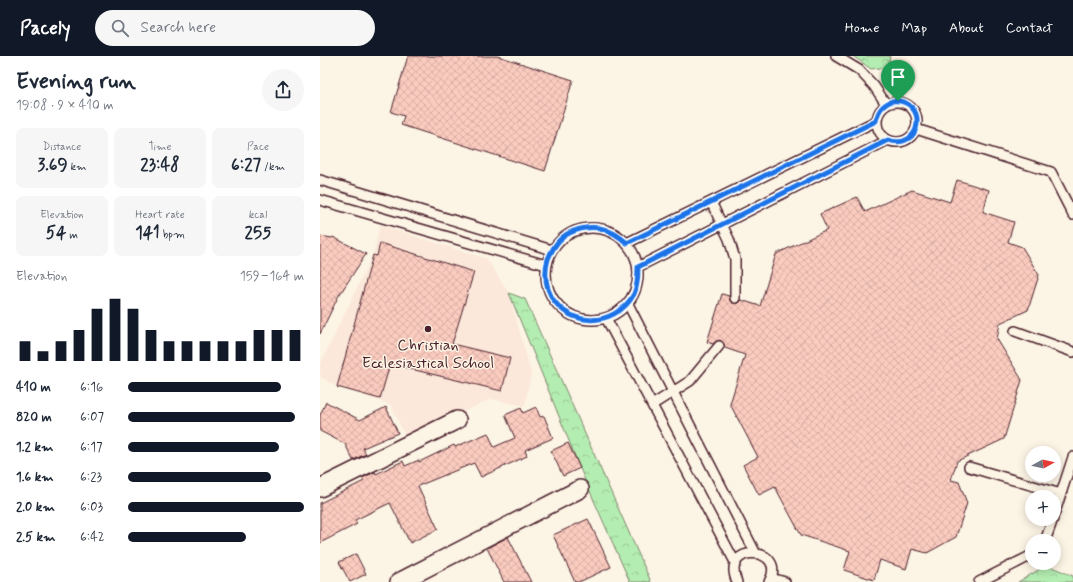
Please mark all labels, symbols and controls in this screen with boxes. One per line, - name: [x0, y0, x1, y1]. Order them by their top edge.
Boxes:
- search box: [95, 10, 375, 46]
- text: Pacely: [20, 16, 71, 41]
- icon: search: [109, 17, 131, 39]
- text: Search here: [141, 18, 216, 38]
- text: Home: [845, 19, 879, 37]
- text: Map: [901, 19, 927, 37]
- text: About: [949, 19, 984, 37]
- text: Contact: [1006, 19, 1053, 37]
- pin: [881, 60, 915, 101]
- icon: arrive: [887, 66, 909, 88]
- text: Evening run: [16, 68, 136, 96]
- button: share: [262, 69, 304, 111]
- text: 19:08 · 9 × 410 m: [16, 97, 114, 114]
- text: Distance: [43, 140, 81, 154]
- text: Time: [148, 140, 172, 154]
- text: Pace: [247, 140, 269, 154]
- text: 3.69: [37, 154, 68, 176]
- text: 23:48: [140, 154, 180, 176]
- text: 6:27: [231, 154, 261, 176]
- text: km: [68, 160, 87, 174]
- text: /km: [261, 160, 285, 174]
- text: Elevation: [40, 208, 84, 222]
- text: Heart rate: [135, 208, 185, 222]
- text: kcal: [249, 208, 267, 222]
- text: 54: [46, 222, 66, 244]
- text: 141: [135, 222, 160, 244]
- text: 255: [245, 222, 271, 244]
- text: m: [66, 228, 78, 242]
- text: bpm: [160, 228, 185, 242]
- text: Elevation: [16, 268, 67, 285]
- text: 159–164 m: [240, 268, 304, 285]
- marker: Christian Ecclesiastical School: [423, 324, 433, 334]
- place label: Christian Ecclesiastical School: [362, 335, 494, 374]
- text: 410 m: [16, 379, 51, 396]
- text: 6:16: [80, 379, 103, 396]
- text: 820 m: [16, 409, 52, 426]
- text: 6:07: [80, 409, 104, 426]
- text: 1.2 km: [16, 439, 53, 456]
- text: 6:17: [80, 439, 102, 456]
- north arrow: [1025, 446, 1061, 482]
- map controls: [1025, 446, 1061, 570]
- text: 1.6 km: [16, 469, 54, 486]
- text: 6:23: [80, 469, 102, 486]
- button: +: [1025, 490, 1061, 526]
- text: 2.0 km: [16, 499, 55, 516]
- text: 6:03: [80, 499, 103, 516]
- text: 2.5 km: [16, 529, 55, 546]
- text: 6:42: [80, 529, 105, 546]
- button: −: [1025, 534, 1061, 570]

